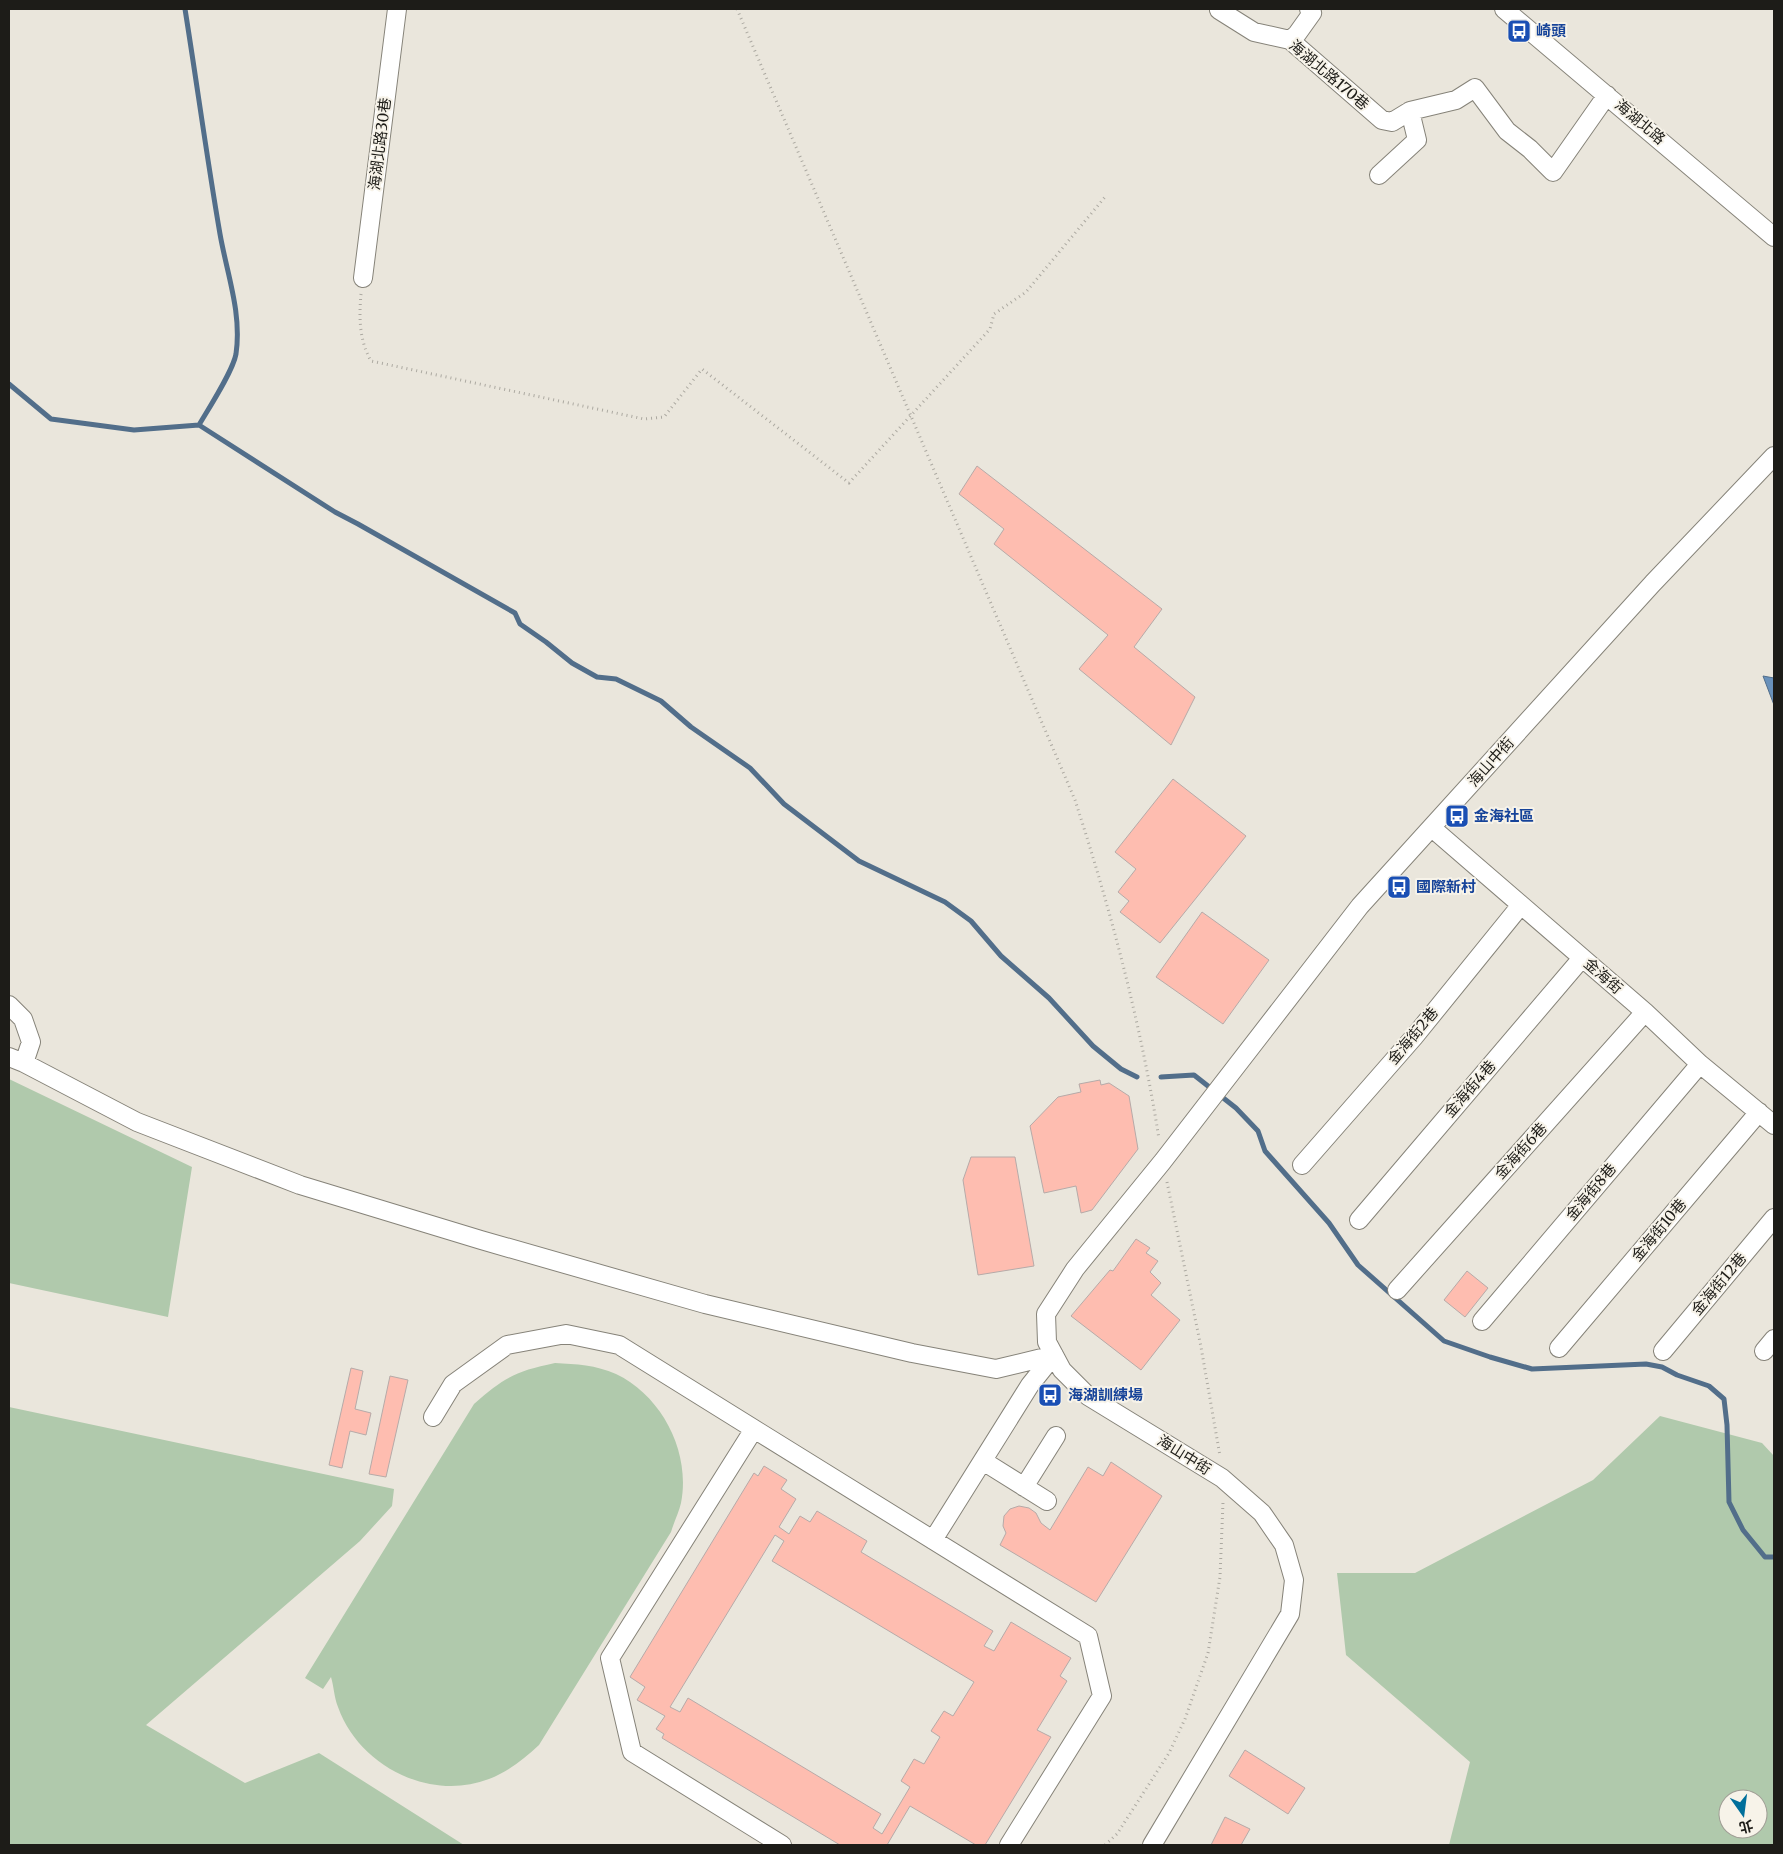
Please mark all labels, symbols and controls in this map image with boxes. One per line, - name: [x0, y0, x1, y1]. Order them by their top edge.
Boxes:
- bus stop icon: 崎頭: [1506, 18, 1532, 44]
- place label: 崎頭: [1536, 21, 1566, 40]
- street label: 海湖北路170巷: [1285, 36, 1373, 114]
- street label: 海湖北路: [1611, 95, 1669, 148]
- street label: 海湖北路30巷: [364, 97, 395, 191]
- street label: 海山中街: [1463, 733, 1518, 790]
- bus stop icon: 金海社區: [1444, 803, 1470, 829]
- place label: 金海社區: [1474, 806, 1534, 825]
- bus stop icon: 國際新村: [1386, 874, 1412, 900]
- place label: 國際新村: [1416, 877, 1476, 896]
- street label: 金海街: [1580, 954, 1627, 998]
- street label: 金海街2巷: [1383, 1003, 1442, 1068]
- street label: 金海街4巷: [1440, 1056, 1500, 1121]
- street label: 金海街6巷: [1490, 1119, 1551, 1183]
- street label: 金海街8巷: [1561, 1159, 1620, 1224]
- street label: 金海街10巷: [1627, 1195, 1690, 1265]
- street label: 金海街12巷: [1687, 1249, 1750, 1319]
- bus stop icon: 海湖訓練場: [1037, 1382, 1063, 1408]
- place label: 海湖訓練場: [1068, 1385, 1143, 1404]
- street label: 海山中街: [1154, 1431, 1215, 1479]
- north arrow: [1718, 1789, 1768, 1839]
- text: 北: [1737, 1816, 1755, 1837]

